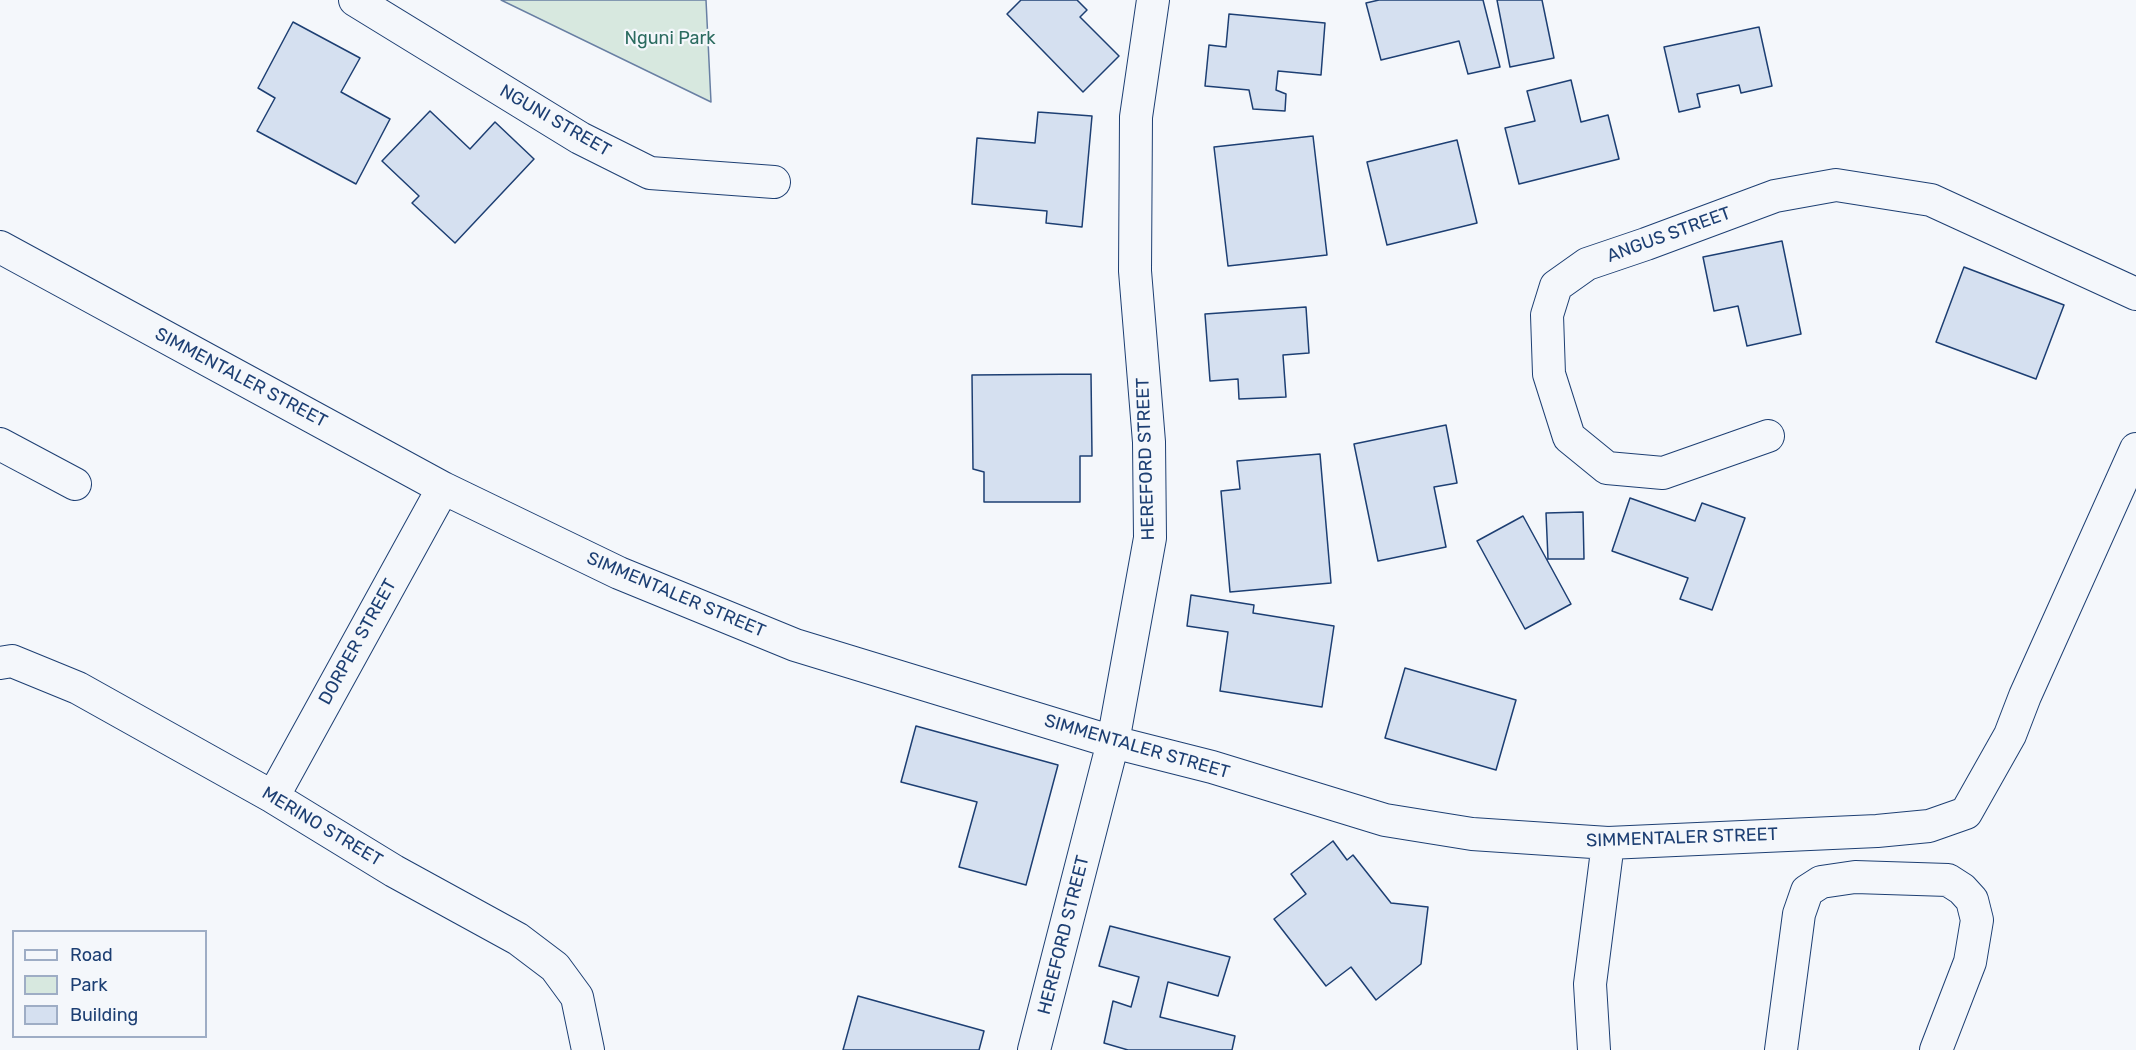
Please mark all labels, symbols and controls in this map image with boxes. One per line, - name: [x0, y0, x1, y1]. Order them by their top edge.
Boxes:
- park label: Nguni Park: [624, 28, 716, 50]
- street label: NGUNI STREET: [496, 80, 614, 162]
- street label: ANGUS STREET: [1604, 203, 1734, 267]
- street label: SIMMENTALER STREET: [151, 323, 331, 433]
- street label: HEREFORD STREET: [1132, 377, 1160, 541]
- street label: SIMMENTALER STREET: [583, 548, 769, 642]
- street label: DORPER STREET: [314, 575, 402, 709]
- street label: SIMMENTALER STREET: [1042, 710, 1232, 784]
- street label: MERINO STREET: [258, 783, 386, 871]
- street label: SIMMENTALER STREET: [1586, 824, 1778, 852]
- street label: HEREFORD STREET: [1034, 853, 1094, 1017]
- legend: [12, 930, 207, 1038]
- text: Road: [70, 944, 113, 966]
- text: Park: [70, 974, 107, 996]
- text: Building: [70, 1004, 138, 1026]

